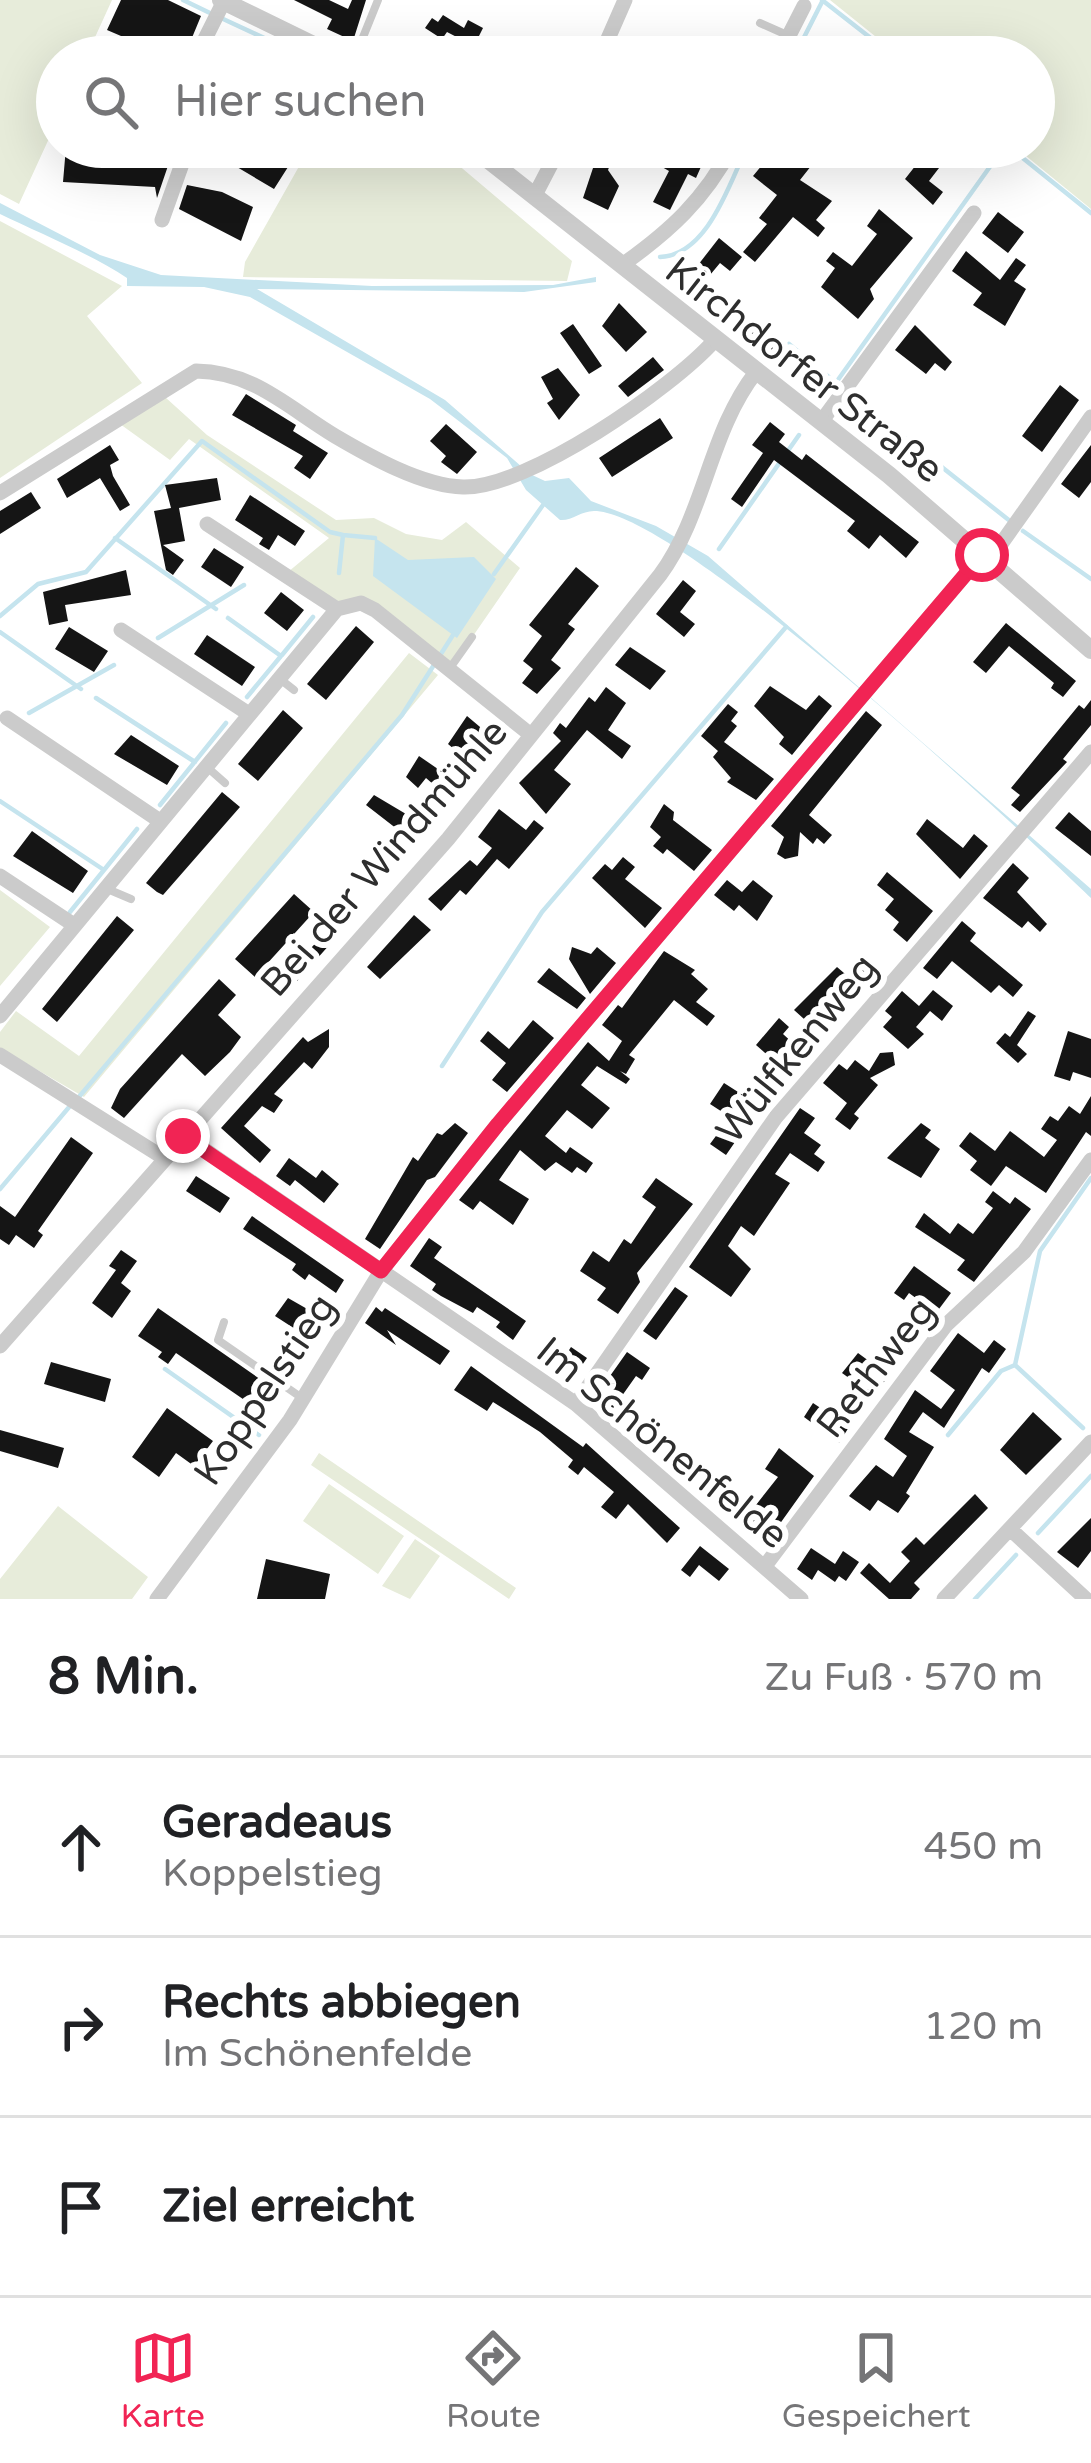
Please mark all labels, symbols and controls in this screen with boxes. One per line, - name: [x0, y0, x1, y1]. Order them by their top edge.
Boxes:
- search box: [36, 36, 1055, 168]
- icon: search: [78, 69, 144, 135]
- text: Hier suchen: [174, 75, 426, 129]
- street label: Kirchdorfer Straße: [656, 247, 952, 493]
- route start: [955, 528, 1009, 582]
- street label: Bei der Windmühle: [251, 710, 518, 1006]
- street label: Wülfkenweg: [707, 945, 888, 1153]
- route end: [156, 1109, 210, 1163]
- street label: Koppelstieg: [184, 1285, 346, 1494]
- street label: Rethweg: [807, 1288, 946, 1448]
- street label: Im Schönenfelde: [527, 1327, 797, 1559]
- text: 8 Min.: [48, 1646, 199, 1708]
- text: Zu Fuß · 570 m: [765, 1654, 1043, 1701]
- text: Geradeaus: [162, 1796, 392, 1850]
- icon: ahead: [48, 1814, 114, 1880]
- text: 450 m: [924, 1823, 1043, 1870]
- text: Koppelstieg: [162, 1850, 383, 1897]
- text: Rechts abbiegen: [162, 1976, 521, 2030]
- icon: right: [48, 1994, 114, 2060]
- text: 120 m: [924, 2003, 1043, 2050]
- text: Im Schönenfelde: [162, 2030, 472, 2077]
- icon: arrive: [48, 2174, 114, 2240]
- text: Ziel erreicht: [162, 2180, 414, 2234]
- tab: Karte: [121, 2325, 205, 2436]
- tab: Route: [446, 2325, 541, 2436]
- tab: Gespeichert: [782, 2325, 970, 2436]

